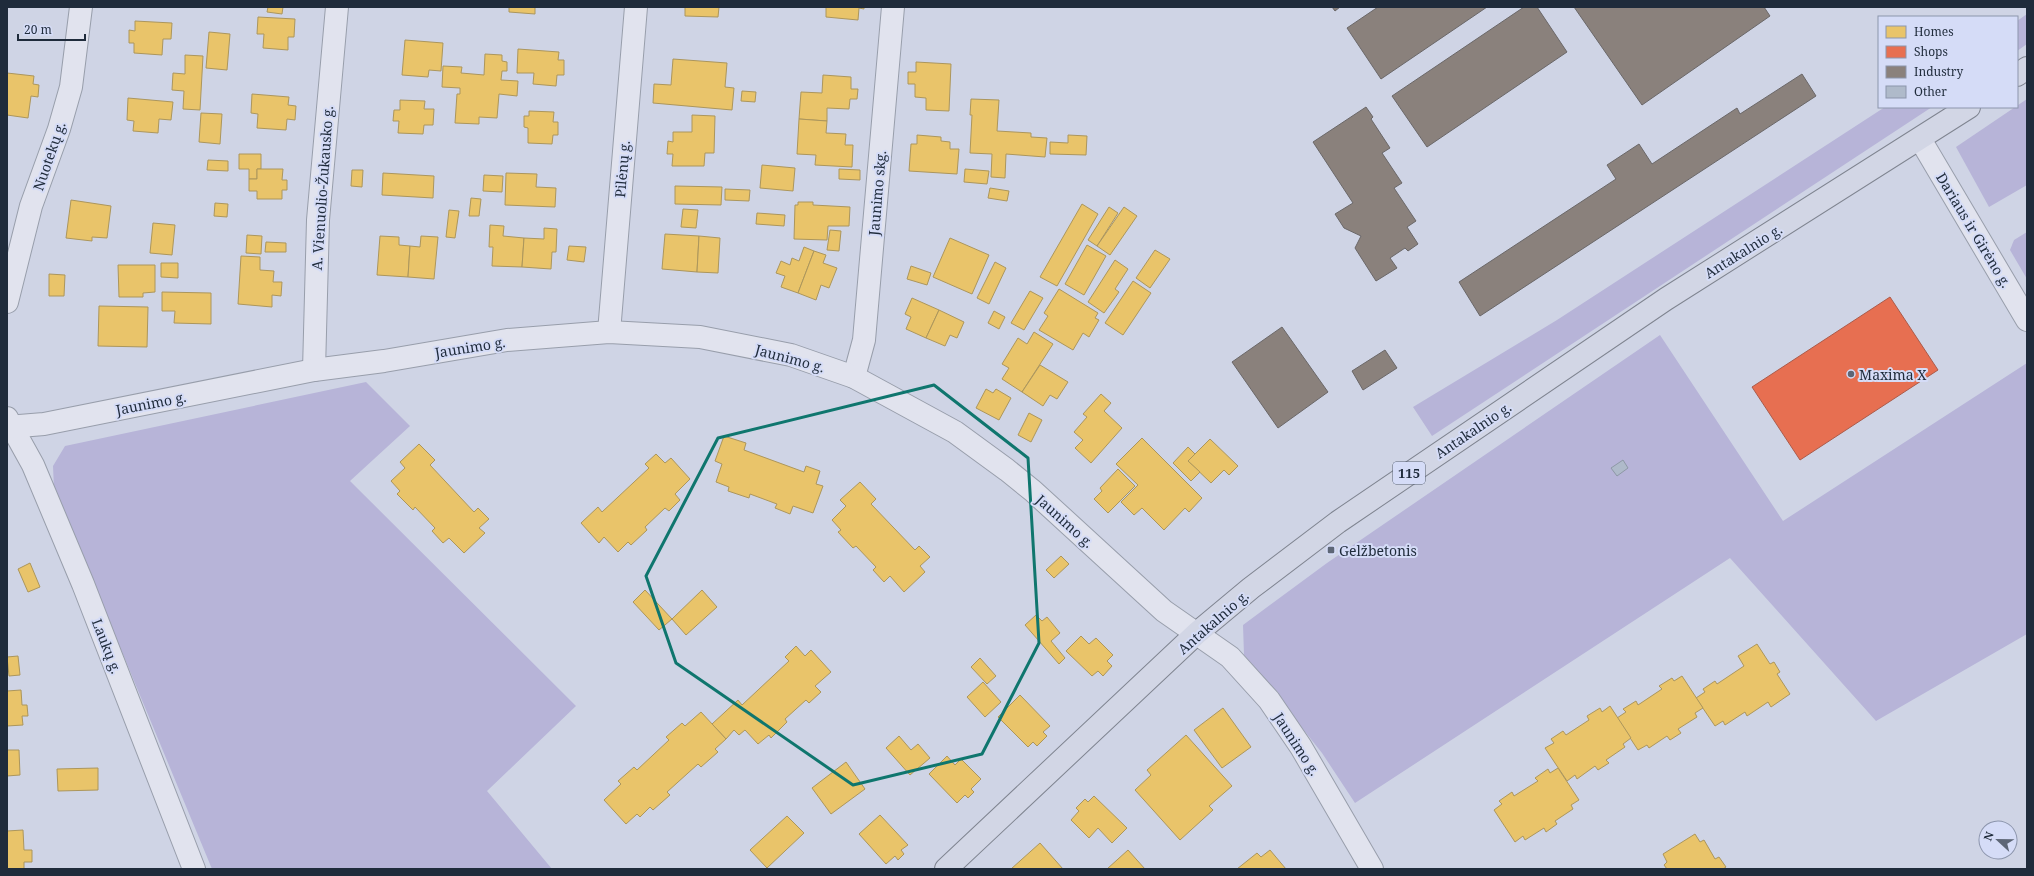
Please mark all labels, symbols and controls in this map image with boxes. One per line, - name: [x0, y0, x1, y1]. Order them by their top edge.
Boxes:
- scale bar: [18, 16, 85, 42]
- legend: [1878, 16, 2018, 108]
- text: 20 m: [24, 21, 52, 38]
- text: Homes: [1914, 23, 1954, 40]
- text: Shops: [1914, 43, 1948, 60]
- text: Industry: [1914, 63, 1963, 80]
- text: Other: [1914, 83, 1947, 100]
- street label: A. Vienuolio-Žukausko g.: [307, 105, 337, 271]
- street label: Nuotekų g.: [28, 119, 70, 193]
- street label: Pilėnų g.: [610, 140, 634, 198]
- street label: Jaunimo skg.: [864, 150, 890, 237]
- street label: Dariaus ir Girėno g.: [1932, 169, 2016, 291]
- street label: Antakalnio g.: [1700, 220, 1786, 282]
- street label: Jaunimo g.: [432, 332, 507, 362]
- street label: Jaunimo g.: [752, 339, 827, 376]
- place label: Maxima X: [1859, 365, 1927, 384]
- marker: Maxima X: [1846, 369, 1856, 379]
- street label: Jaunimo g.: [113, 387, 188, 419]
- street label: Antakalnio g.: [1431, 397, 1515, 463]
- road number: 115: [1393, 462, 1425, 484]
- street label: Jaunimo g.: [1031, 489, 1098, 552]
- place label: Gelžbetonis: [1339, 541, 1417, 560]
- marker: Gelžbetonis: [1326, 545, 1336, 555]
- street label: Antakalnio g.: [1173, 586, 1253, 658]
- street label: Laukų g.: [88, 616, 126, 676]
- street label: Jaunimo g.: [1269, 708, 1324, 779]
- north arrow: [1978, 820, 2018, 860]
- text: N: [1980, 829, 1997, 843]

